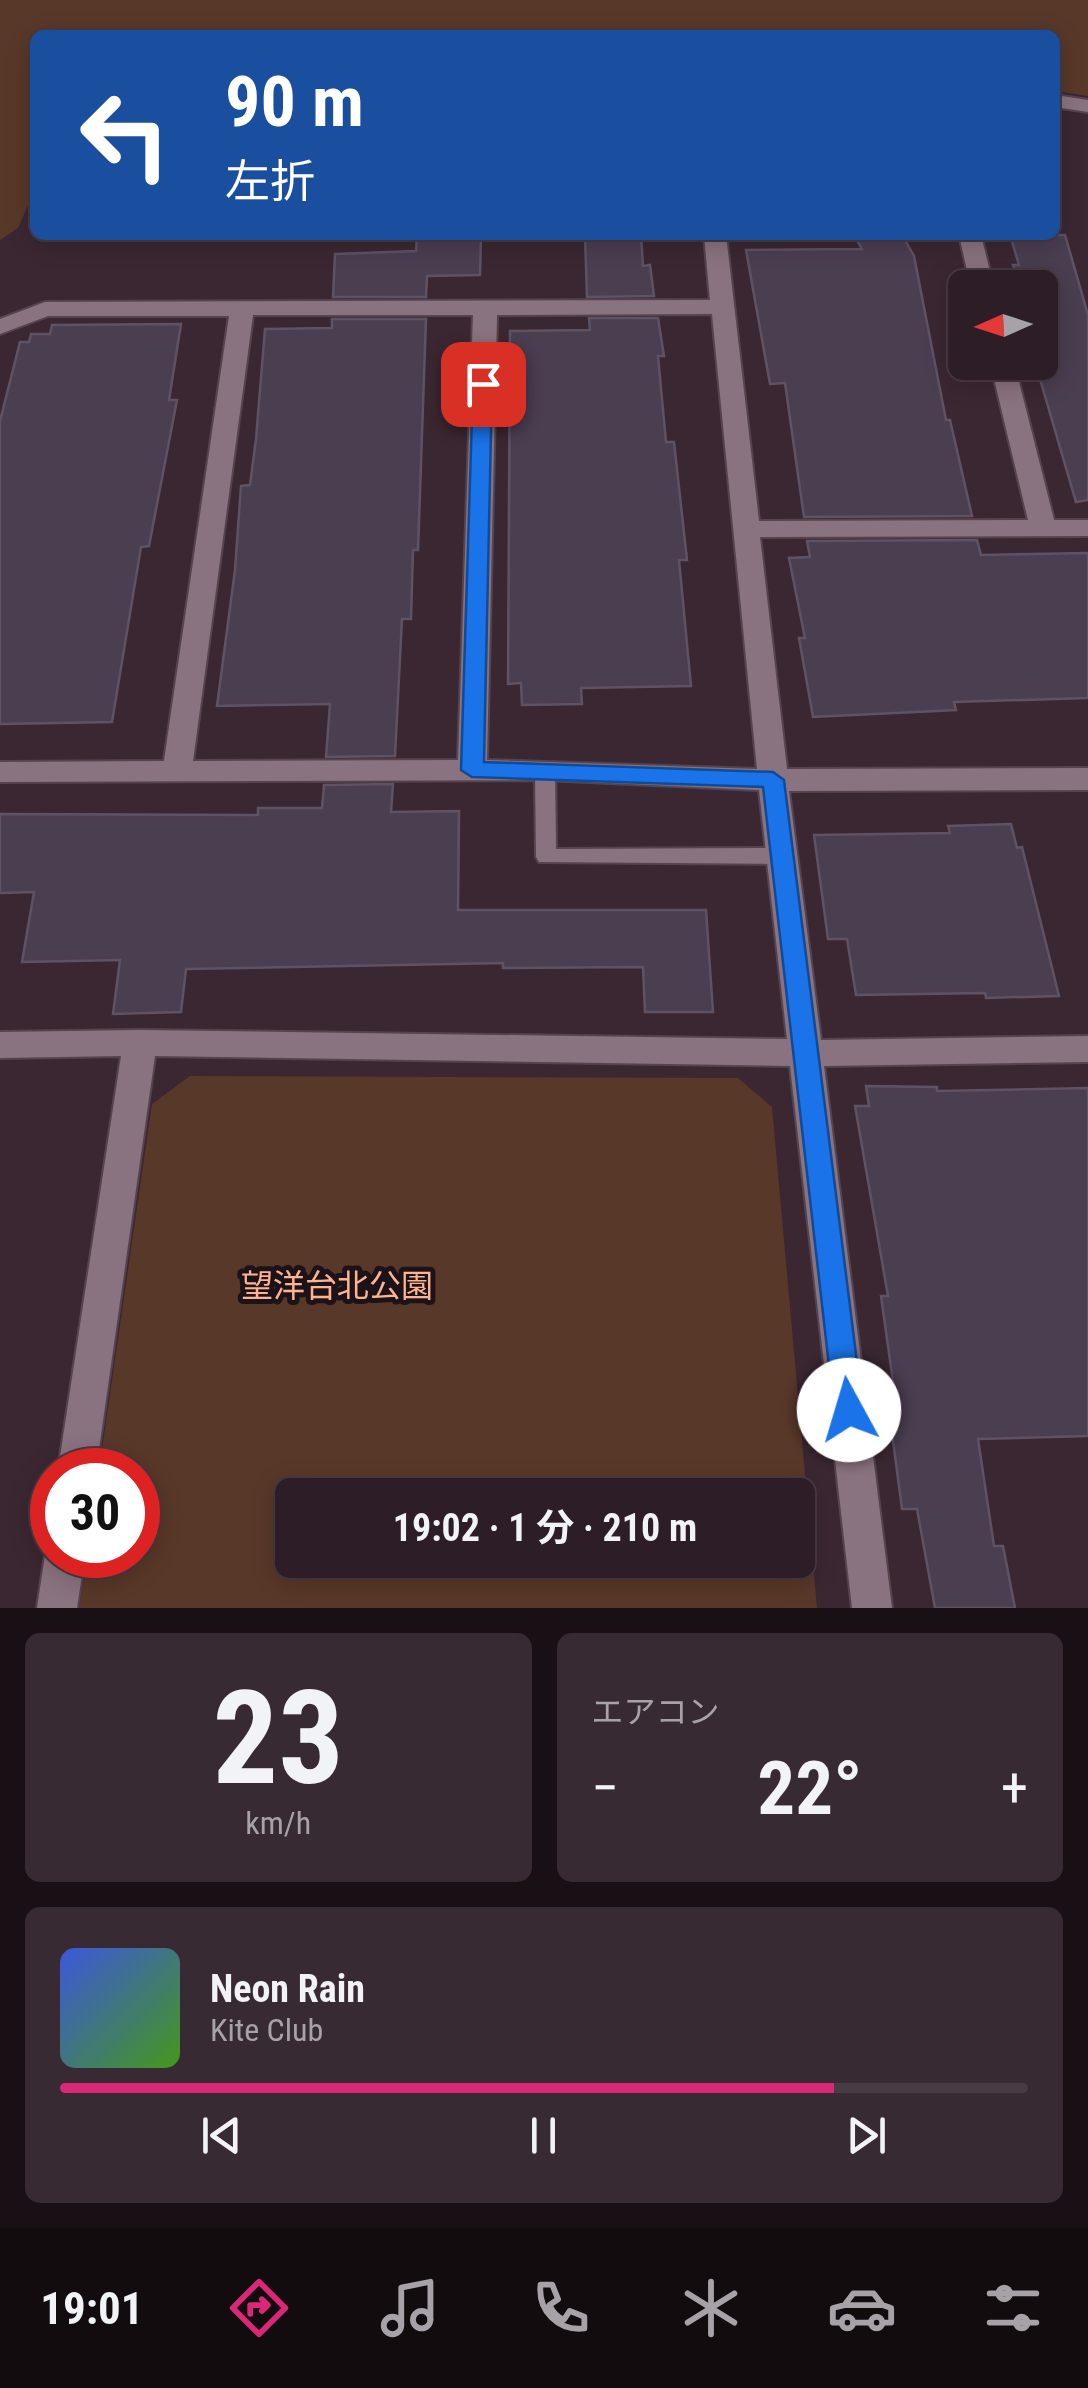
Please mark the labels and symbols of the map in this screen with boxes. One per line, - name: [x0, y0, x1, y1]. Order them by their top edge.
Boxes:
- north arrow: [948, 270, 1058, 380]
- pin: [441, 342, 526, 427]
- park label: 望洋台北公園: [241, 1267, 433, 1305]
- position arrow: [797, 1358, 901, 1462]
- speed limit sign: 30: [30, 1448, 160, 1578]

